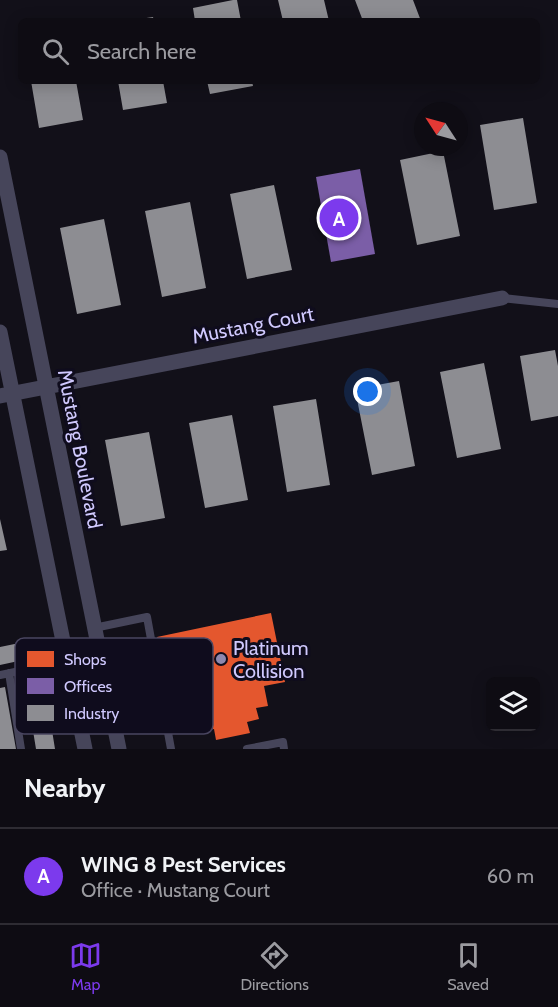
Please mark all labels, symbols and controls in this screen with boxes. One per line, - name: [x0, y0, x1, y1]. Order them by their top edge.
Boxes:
- search box: [18, 18, 540, 84]
- icon: search: [39, 35, 72, 68]
- text: Search here: [87, 38, 196, 65]
- north arrow: [414, 102, 468, 156]
- pin: A: [320, 196, 358, 240]
- street label: Mustang Court: [190, 301, 316, 349]
- street label: Mustang Boulevard: [53, 367, 107, 531]
- your location: [353, 377, 382, 406]
- place label: Platinum Collision: [233, 636, 309, 683]
- legend: [15, 638, 213, 734]
- text: Shops: [64, 650, 107, 669]
- marker: Platinum Collision: [214, 652, 228, 666]
- text: Offices: [64, 677, 113, 696]
- map controls: [486, 677, 540, 731]
- button: layers: [486, 677, 540, 731]
- text: Industry: [64, 704, 119, 723]
- text: Nearby: [24, 772, 105, 804]
- text: WING 8 Pest Services: [81, 851, 286, 878]
- text: A: [37, 864, 50, 888]
- text: 60 m: [487, 864, 534, 888]
- text: Office · Mustang Court: [81, 878, 270, 902]
- tab: Map: [69, 939, 102, 994]
- tab: Directions: [241, 939, 309, 994]
- tab: Saved: [447, 939, 489, 994]

